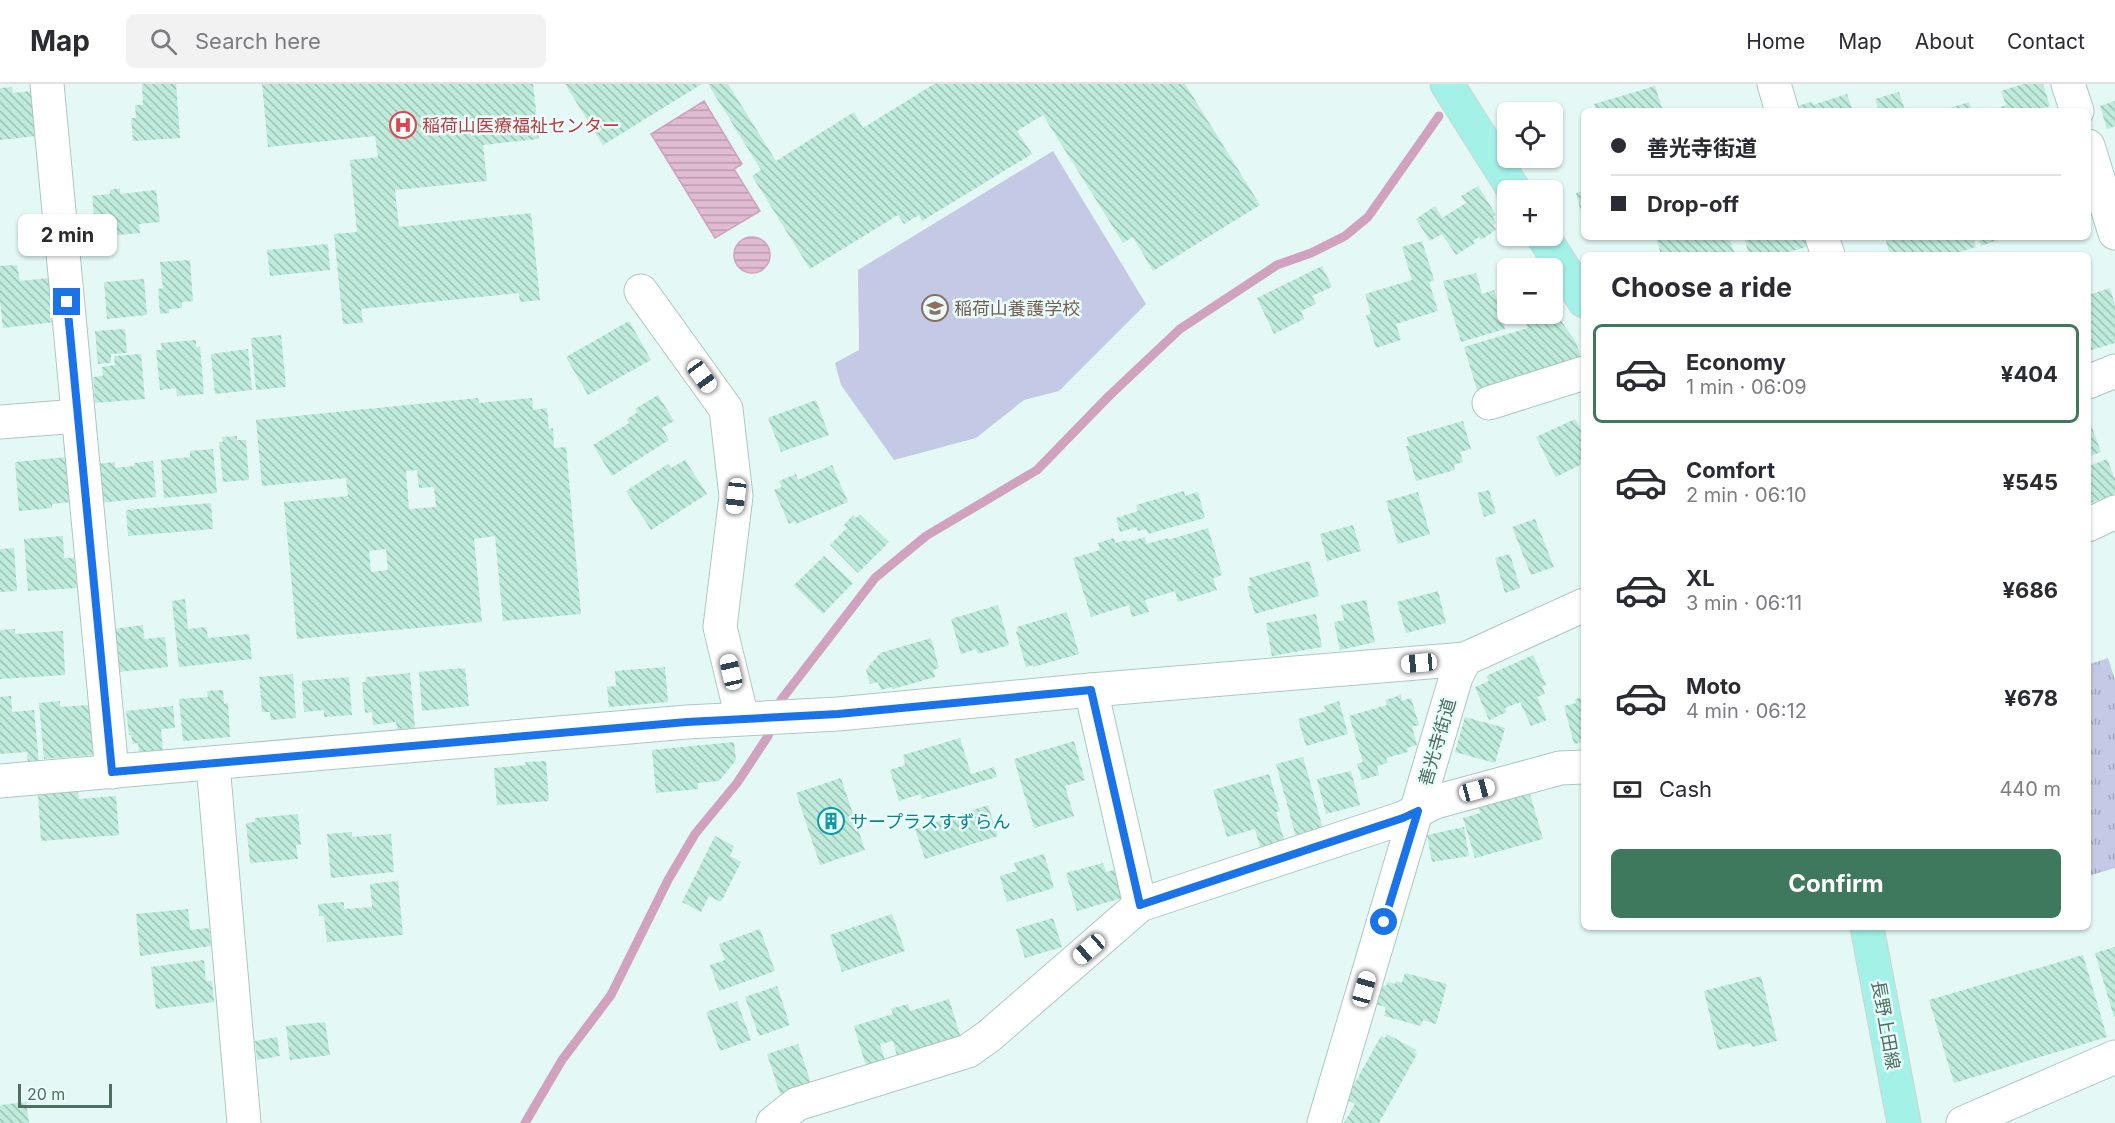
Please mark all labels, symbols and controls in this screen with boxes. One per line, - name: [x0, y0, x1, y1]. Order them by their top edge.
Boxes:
- search box: [126, 14, 546, 68]
- text: Map: [30, 24, 90, 58]
- icon: search: [147, 25, 180, 58]
- text: Search here: [195, 28, 321, 54]
- text: Home: [1746, 29, 1805, 54]
- text: Map: [1838, 29, 1882, 54]
- text: About: [1915, 29, 1974, 54]
- text: Contact: [2007, 29, 2085, 54]
- map controls: [1497, 102, 1563, 324]
- button: locate: [1497, 102, 1563, 168]
- hospital icon: 稲荷山医療福祉センター: [388, 110, 418, 140]
- place label: 稲荷山医療福祉センター: [422, 115, 620, 136]
- text: 善光寺街道: [1647, 135, 1757, 161]
- button: +: [1497, 180, 1563, 246]
- text: Drop-off: [1647, 191, 1739, 217]
- callout: 2 min: [17, 215, 116, 257]
- text: 2 min: [41, 223, 94, 247]
- button: −: [1497, 258, 1563, 324]
- text: Choose a ride: [1611, 271, 1792, 304]
- route end: [53, 288, 80, 315]
- school or university icon: 稲荷山養護学校: [920, 293, 950, 323]
- place label: 稲荷山養護学校: [954, 298, 1080, 319]
- icon: car: [1614, 347, 1668, 401]
- text: Economy: [1686, 349, 1786, 375]
- car: [684, 356, 720, 396]
- text: ¥404: [2001, 361, 2058, 387]
- text: 1 min · 06:09: [1686, 375, 1807, 399]
- icon: car: [1614, 455, 1668, 509]
- text: Comfort: [1686, 457, 1775, 483]
- text: ¥545: [2002, 469, 2058, 495]
- car: [725, 477, 747, 515]
- text: 2 min · 06:10: [1686, 483, 1807, 507]
- icon: car: [1614, 563, 1668, 617]
- text: XL: [1686, 565, 1715, 591]
- text: ¥686: [2003, 577, 2058, 603]
- text: 3 min · 06:11: [1686, 591, 1802, 615]
- car: [718, 652, 744, 692]
- car: [1400, 652, 1438, 674]
- icon: car: [1614, 671, 1668, 725]
- text: Moto: [1686, 673, 1741, 699]
- text: ¥678: [2004, 685, 2058, 711]
- street label: 善光寺街道: [1415, 696, 1459, 788]
- text: 4 min · 06:12: [1686, 699, 1807, 723]
- icon: cash: [1611, 773, 1644, 806]
- text: Cash: [1659, 776, 1712, 802]
- car: [1457, 777, 1497, 803]
- text: 440 m: [1999, 777, 2061, 801]
- building icon: サープラスすずらん: [816, 806, 846, 836]
- place label: サープラスすずらん: [850, 811, 1011, 832]
- button: Confirm: [1611, 849, 2061, 918]
- route start: [1370, 908, 1397, 935]
- car: [1070, 930, 1108, 968]
- car: [1350, 969, 1378, 1009]
- street label: 長野上田線: [1868, 979, 1904, 1071]
- scale bar: [18, 1081, 112, 1108]
- text: 20 m: [27, 1084, 65, 1104]

